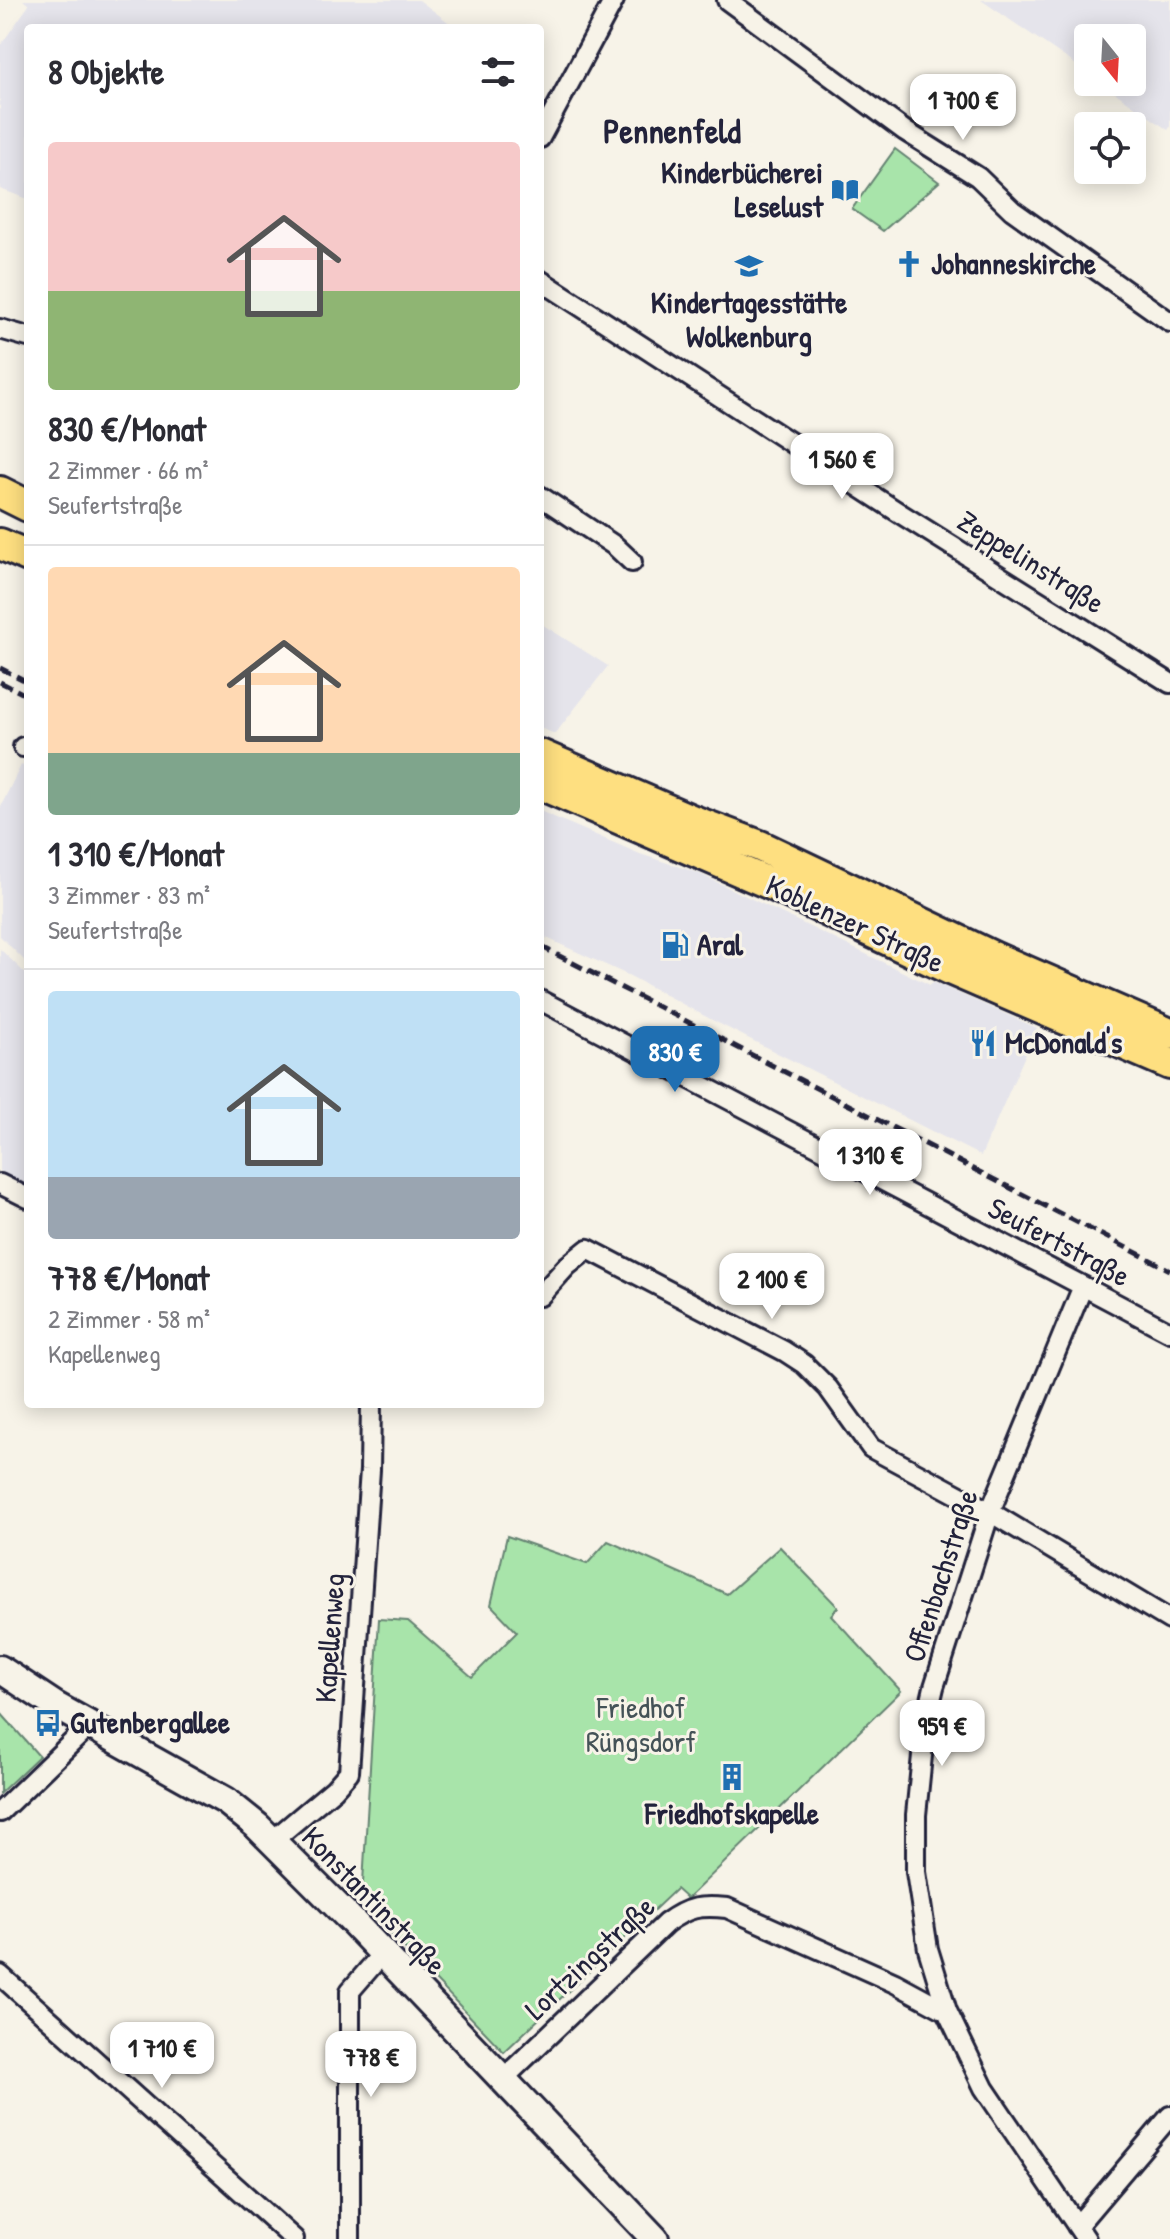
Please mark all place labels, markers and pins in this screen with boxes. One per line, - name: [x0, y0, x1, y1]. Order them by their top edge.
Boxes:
- pin: 1 700 €: [889, 74, 1037, 142]
- place label: Kinderbücherei Leselust: [661, 152, 825, 226]
- library icon: Kinderbücherei Leselust: [830, 175, 860, 205]
- place label: Johanneskirche: [931, 243, 1096, 283]
- church icon: Johanneskirche: [894, 249, 924, 279]
- school or university icon: Kindertagesstätte Wolkenburg: [734, 251, 764, 281]
- place label: Kindertagesstätte Wolkenburg: [651, 282, 847, 357]
- pin: 1 560 €: [768, 433, 916, 501]
- place label: Aral: [697, 924, 744, 964]
- fuel station icon: Aral: [660, 930, 690, 960]
- place label: McDonald's: [1005, 1022, 1123, 1062]
- pin: 830 €: [619, 1026, 731, 1094]
- restaurant icon: McDonald's: [968, 1028, 998, 1058]
- pin: 1 310 €: [796, 1129, 944, 1197]
- pin: 2 100 €: [698, 1253, 846, 1321]
- pin: 959 €: [886, 1700, 998, 1768]
- place label: Gutenbergallee: [70, 1702, 230, 1743]
- bus stop icon: Gutenbergallee: [33, 1708, 63, 1738]
- building icon: Friedhofskapelle: [717, 1762, 747, 1792]
- place label: Friedhofskapelle: [644, 1793, 819, 1834]
- pin: 1 710 €: [88, 2022, 236, 2090]
- pin: 778 €: [315, 2031, 427, 2099]

